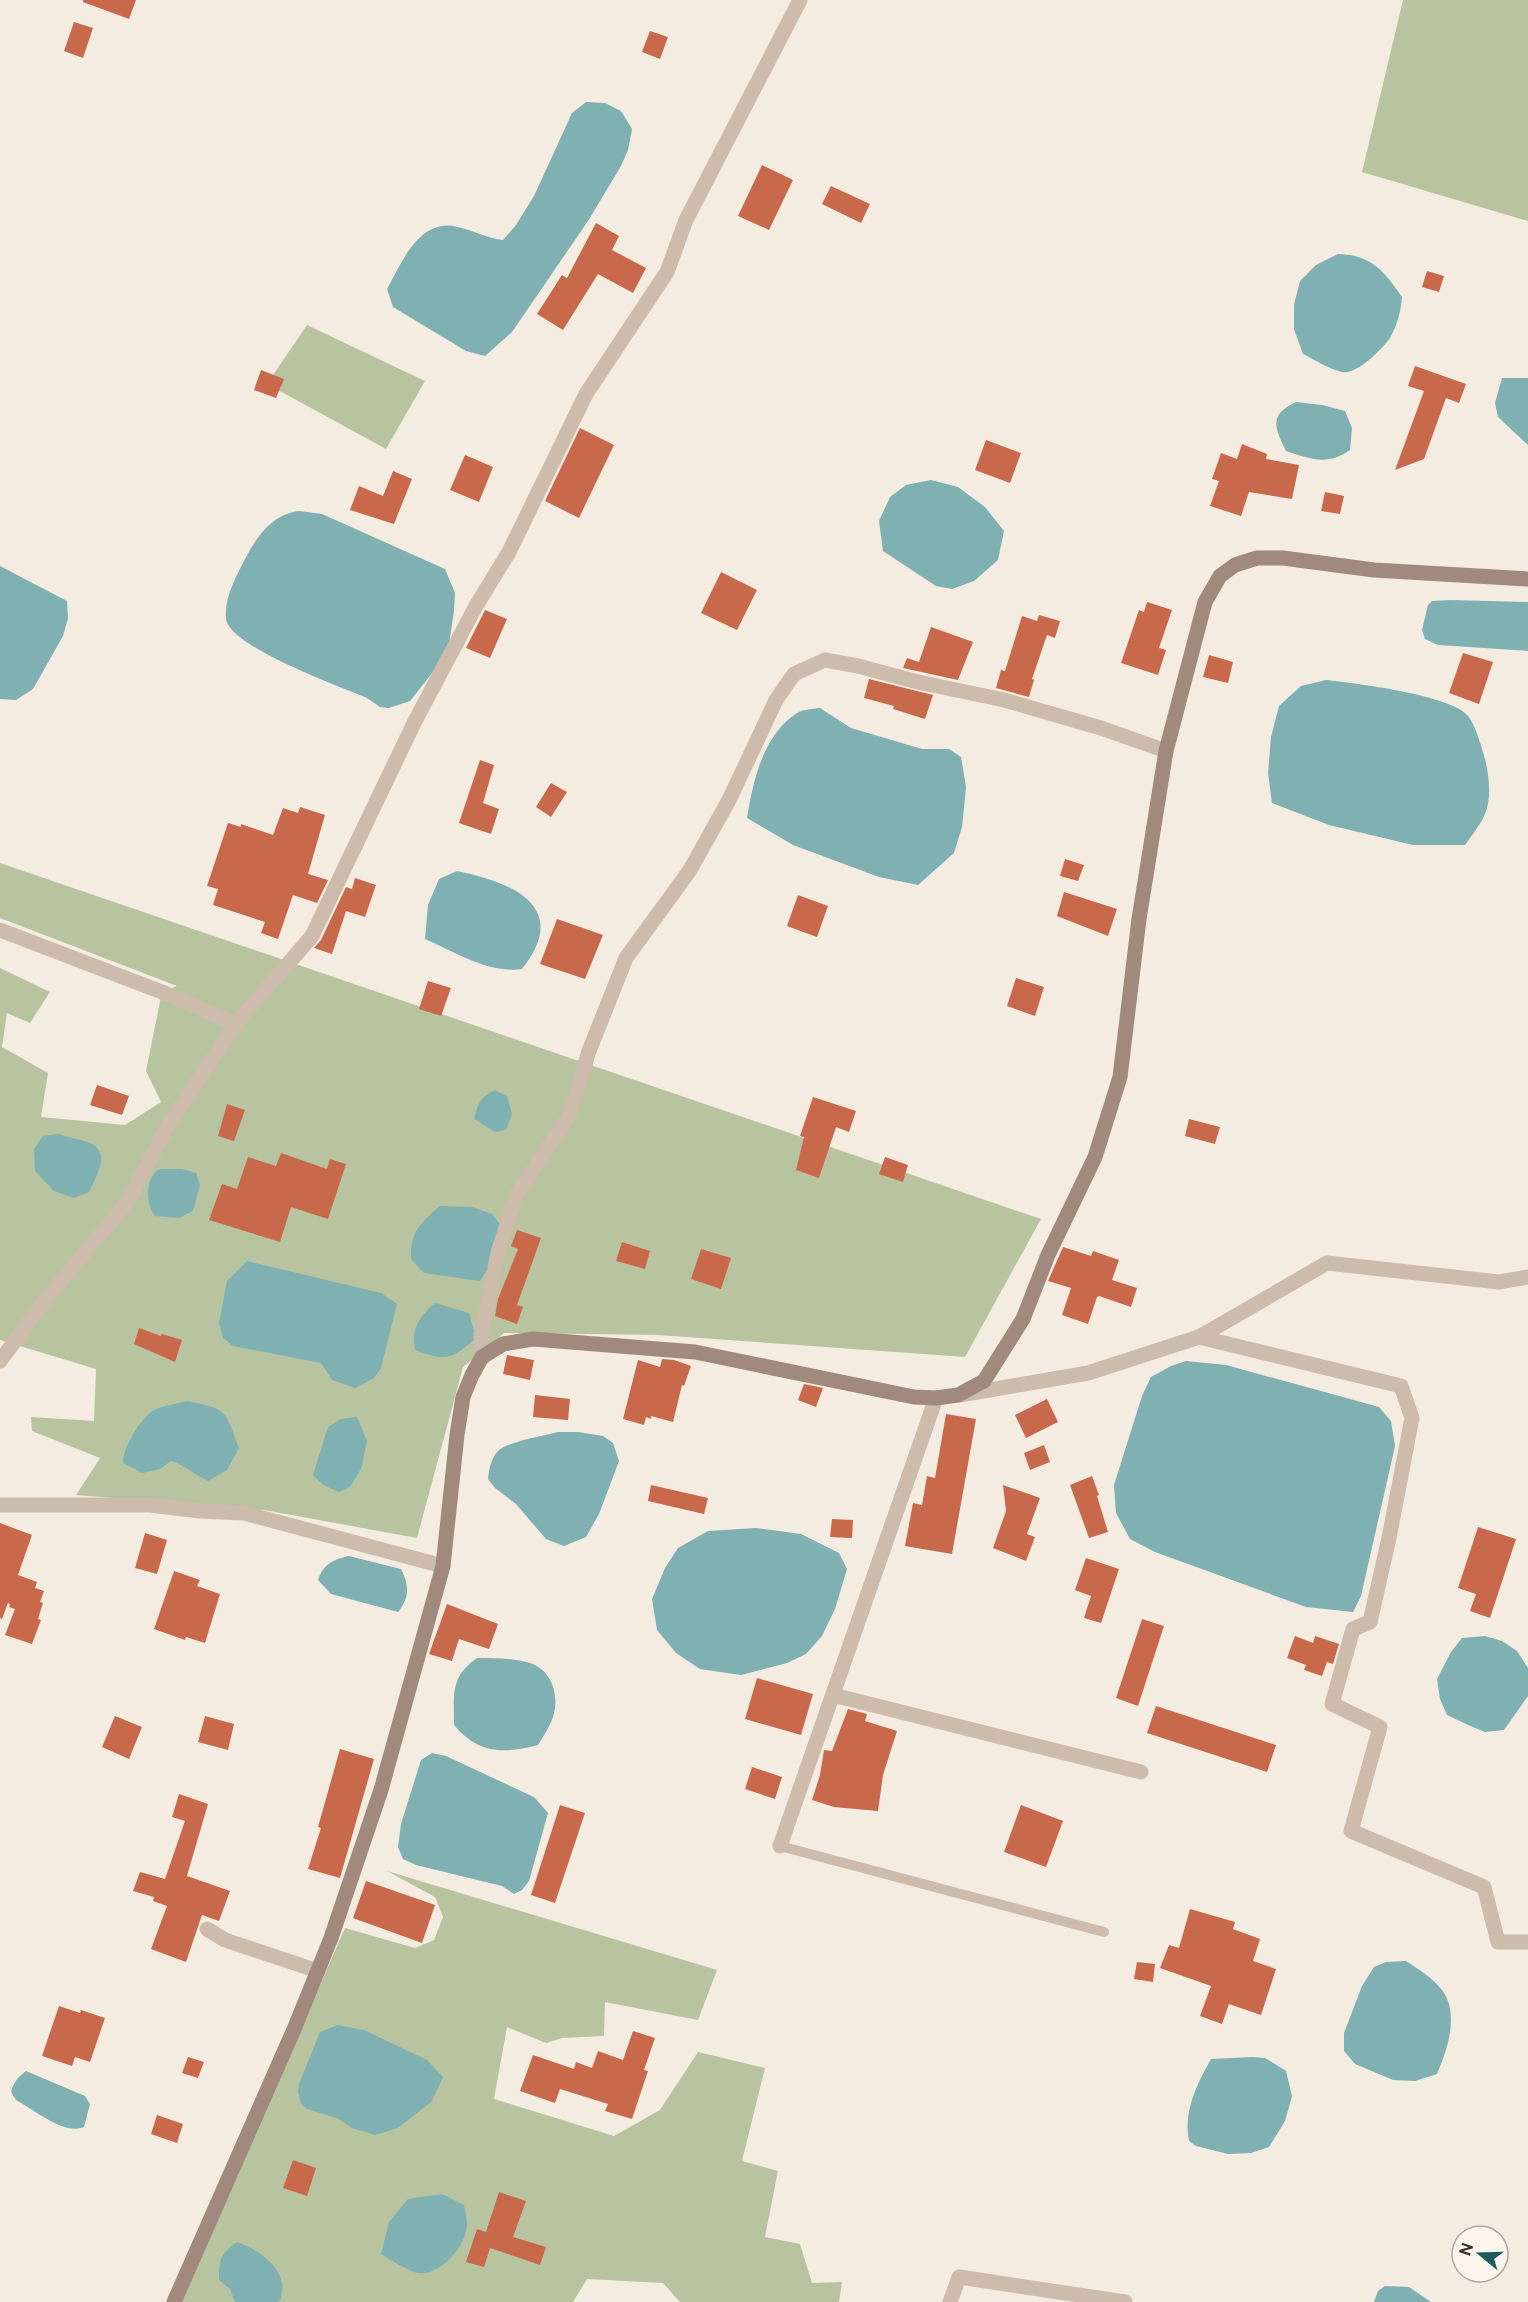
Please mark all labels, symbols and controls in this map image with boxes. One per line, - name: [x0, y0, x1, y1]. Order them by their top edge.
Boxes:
- north arrow: [1450, 2224, 1510, 2284]
- text: N: [1455, 2240, 1477, 2258]

